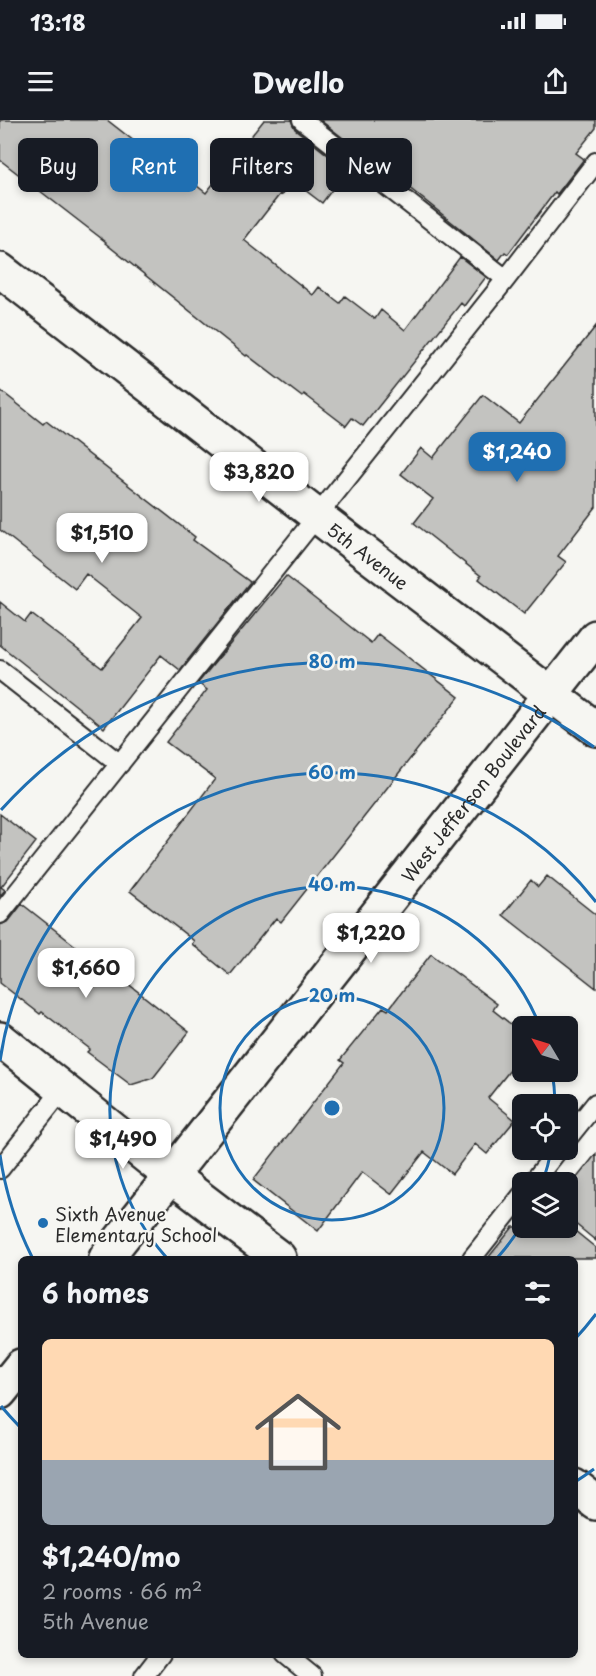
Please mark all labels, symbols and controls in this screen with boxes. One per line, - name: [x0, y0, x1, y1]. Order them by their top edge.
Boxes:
- text: 13:18: [30, 5, 86, 38]
- text: Dwello: [252, 61, 344, 102]
- icon: menu: [24, 65, 57, 98]
- icon: share: [539, 65, 572, 98]
- chip: Buy: [18, 138, 98, 192]
- chip: Rent: [110, 138, 198, 192]
- chip: Filters: [210, 138, 314, 192]
- chip: New: [326, 138, 412, 192]
- pin: $1,240: [468, 432, 566, 483]
- text: $1,240: [483, 436, 551, 466]
- pin: $3,820: [210, 452, 308, 503]
- text: $3,820: [224, 456, 294, 486]
- pin: $1,510: [53, 513, 151, 564]
- street label: 5th Avenue: [322, 515, 415, 595]
- text: $1,510: [71, 517, 134, 547]
- text: 80 m: [308, 647, 356, 674]
- street label: West Jefferson Boulevard: [394, 699, 551, 888]
- text: 60 m: [308, 758, 356, 785]
- text: 40 m: [308, 870, 356, 897]
- pin: $1,220: [322, 913, 420, 964]
- text: $1,220: [337, 917, 405, 947]
- pin: $1,660: [37, 948, 135, 999]
- text: $1,660: [52, 952, 120, 982]
- text: 20 m: [309, 981, 355, 1008]
- north arrow: [512, 1016, 578, 1082]
- map controls: [512, 1016, 578, 1238]
- button: locate: [512, 1094, 578, 1160]
- centre of rings: [322, 1098, 342, 1118]
- pin: $1,490: [74, 1119, 172, 1170]
- text: $1,490: [89, 1123, 157, 1153]
- button: layers: [512, 1172, 578, 1238]
- place label: Sixth Avenue Elementary School: [55, 1200, 217, 1248]
- marker: Sixth Avenue Elementary School: [36, 1216, 50, 1230]
- text: 6 homes: [42, 1273, 149, 1312]
- icon: filters: [521, 1276, 554, 1309]
- icon: home: [244, 1378, 352, 1486]
- text: $1,240/mo: [42, 1537, 180, 1576]
- text: 2 rooms · 66 m²: [42, 1576, 202, 1606]
- text: 5th Avenue: [42, 1606, 149, 1636]

